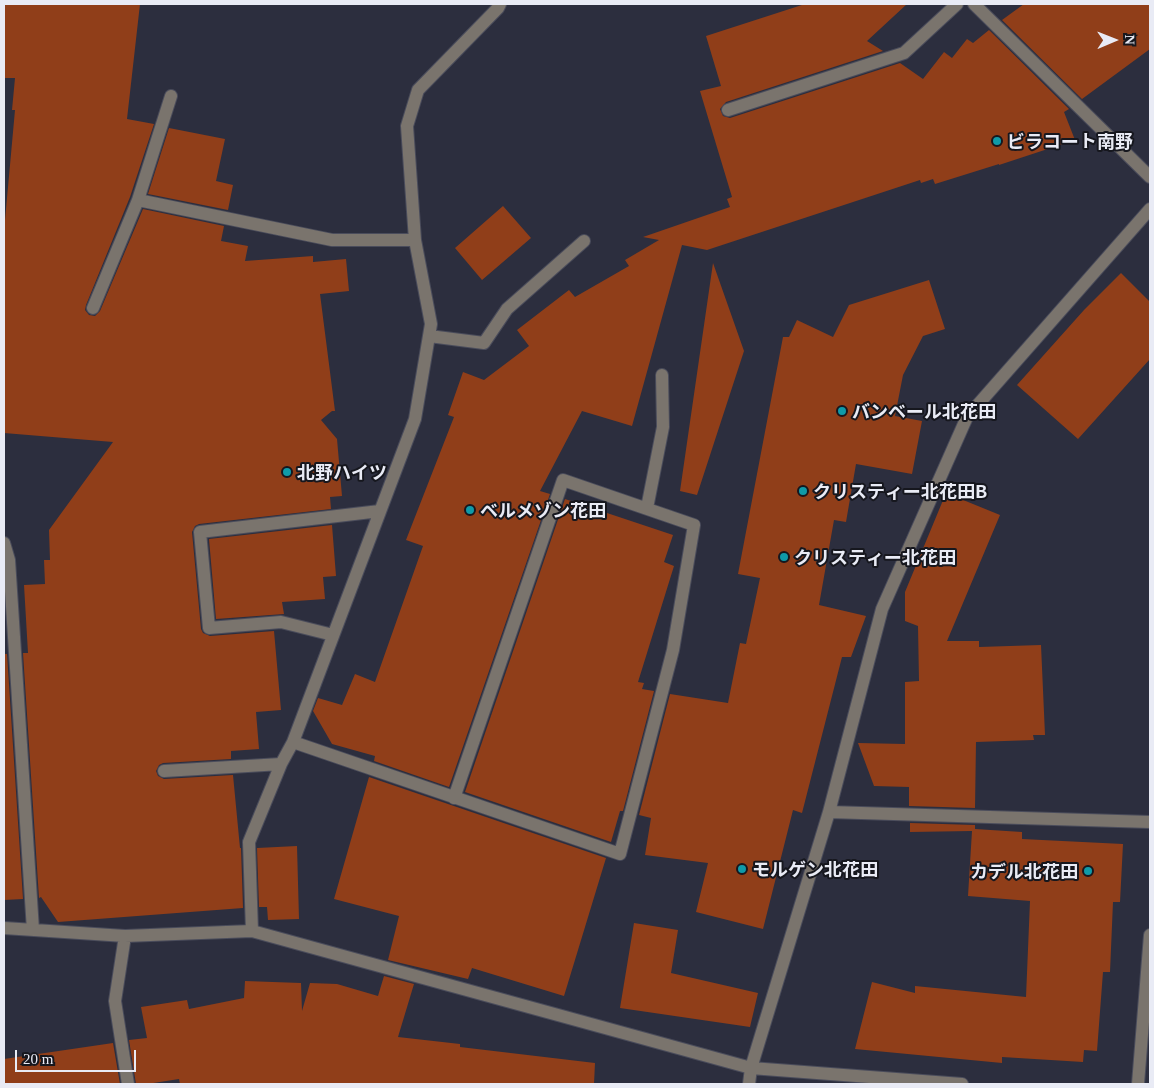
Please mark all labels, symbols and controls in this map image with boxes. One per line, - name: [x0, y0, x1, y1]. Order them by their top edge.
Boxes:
- north arrow: [1089, 15, 1139, 65]
- text: N: [1122, 35, 1137, 45]
- place label: ビラコート南野: [1007, 130, 1133, 152]
- marker: ビラコート南野: [991, 135, 1003, 147]
- place label: バンベール北花田: [852, 400, 996, 422]
- marker: バンベール北花田: [836, 405, 848, 417]
- place label: 北野ハイツ: [297, 461, 387, 483]
- marker: 北野ハイツ: [281, 466, 293, 478]
- place label: クリスティー北花田B: [813, 480, 987, 502]
- marker: クリスティー北花田B: [797, 485, 809, 497]
- place label: ベルメゾン花田: [480, 499, 606, 521]
- marker: ベルメゾン花田: [464, 504, 476, 516]
- place label: クリスティー北花田: [794, 546, 956, 568]
- marker: クリスティー北花田: [778, 551, 790, 563]
- place label: モルゲン北花田: [752, 858, 878, 880]
- place label: カデル北花田: [970, 860, 1078, 882]
- marker: モルゲン北花田: [736, 863, 748, 875]
- marker: カデル北花田: [1082, 865, 1094, 877]
- scale bar: [18, 1040, 139, 1072]
- text: 20 m: [23, 1051, 53, 1067]

